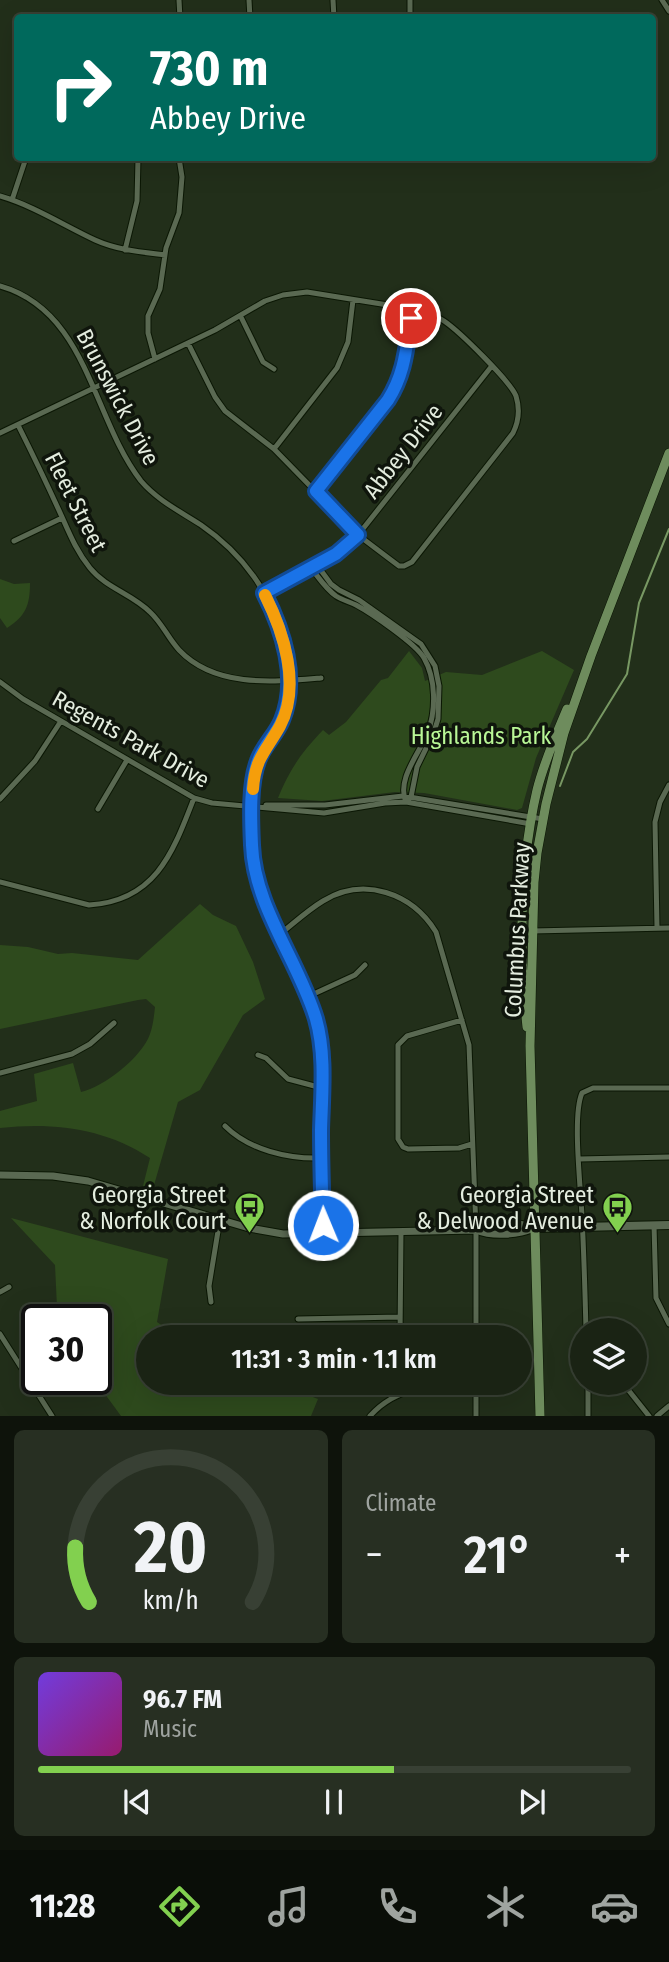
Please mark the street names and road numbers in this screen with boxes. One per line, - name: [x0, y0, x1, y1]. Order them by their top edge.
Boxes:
- street label: Brunswick Drive: [70, 324, 166, 470]
- street label: Abbey Drive: [357, 398, 449, 504]
- street label: Fleet Street: [39, 448, 113, 557]
- street label: Regents Park Drive: [48, 684, 214, 794]
- street label: Columbus Parkway: [498, 841, 536, 1018]

